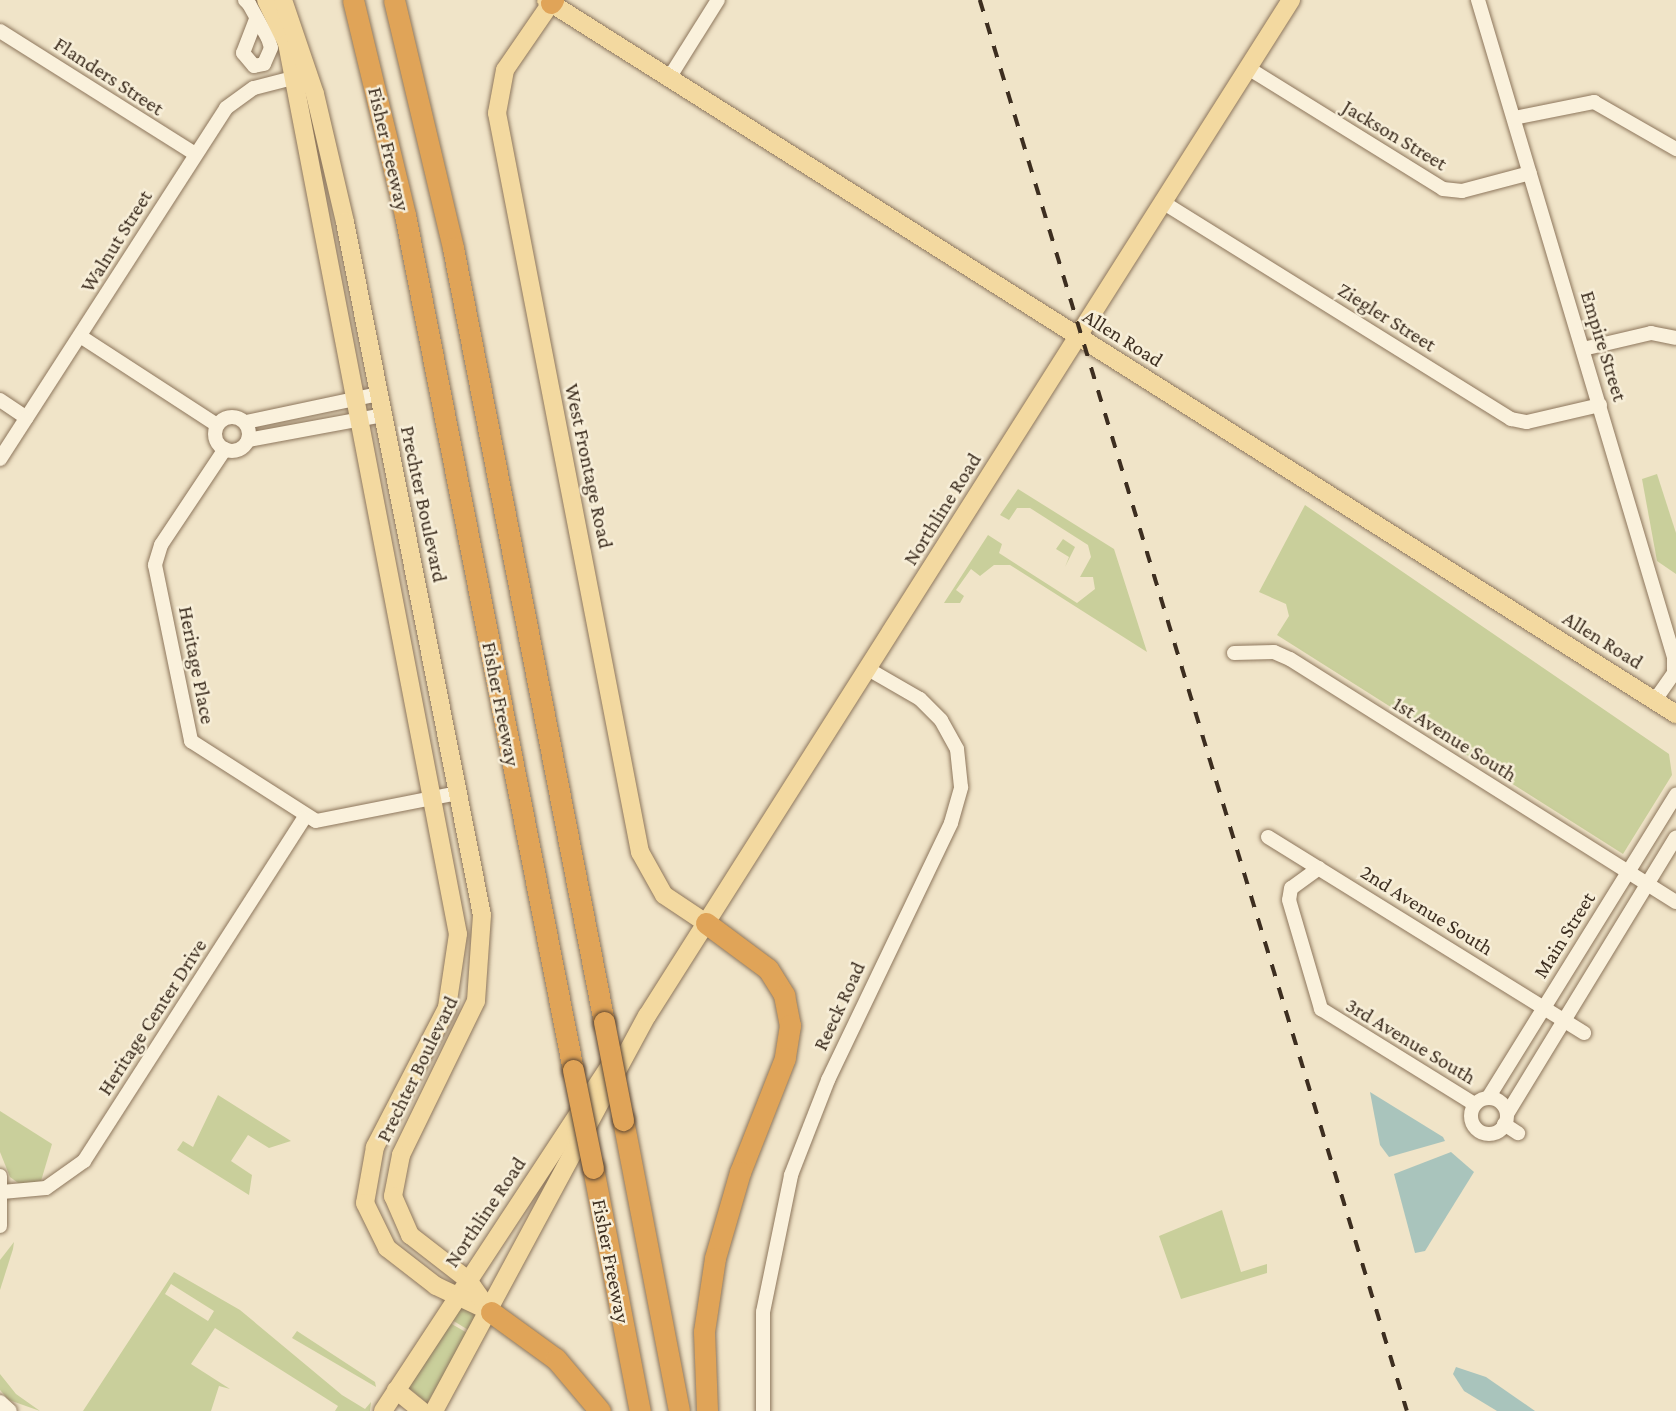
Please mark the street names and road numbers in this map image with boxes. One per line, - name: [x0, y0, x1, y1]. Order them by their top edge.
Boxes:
- street label: Flanders Street: [49, 31, 169, 121]
- street label: Fisher Freeway: [363, 85, 415, 213]
- street label: Jackson Street: [1338, 94, 1452, 176]
- street label: Walnut Street: [75, 185, 157, 297]
- street label: Ziegler Street: [1333, 277, 1441, 357]
- street label: Empire Street: [1575, 288, 1633, 404]
- street label: Allen Road: [1078, 303, 1168, 373]
- street label: West Frontage Road: [559, 381, 619, 551]
- street label: Prechter Boulevard: [395, 424, 453, 584]
- street label: Northline Road: [897, 448, 987, 570]
- street label: Heritage Place: [173, 604, 221, 726]
- street label: Allen Road: [1558, 605, 1648, 675]
- street label: Fisher Freeway: [477, 640, 525, 768]
- street label: 1st Avenue South: [1388, 691, 1522, 787]
- street label: 2nd Avenue South: [1356, 859, 1498, 961]
- street label: Main Street: [1528, 887, 1600, 983]
- street label: Heritage Center Drive: [92, 934, 212, 1100]
- street label: Reeck Road: [808, 958, 870, 1054]
- street label: Prechter Boulevard: [371, 992, 463, 1146]
- street label: 3rd Avenue South: [1341, 992, 1481, 1090]
- street label: Northline Road: [439, 1152, 531, 1272]
- street label: Fisher Freeway: [587, 1197, 635, 1325]

